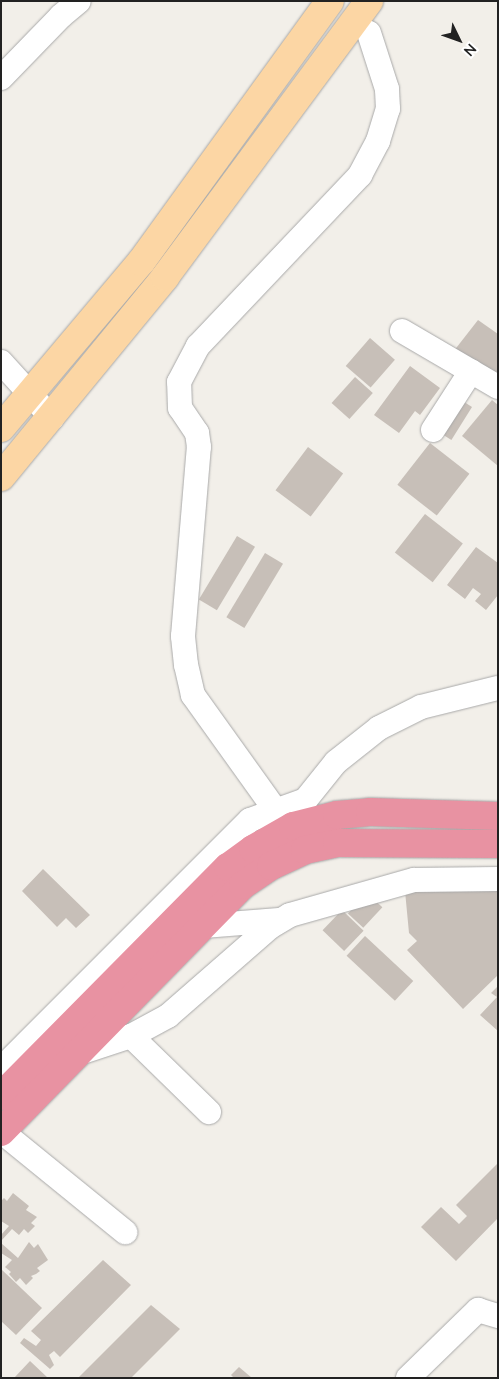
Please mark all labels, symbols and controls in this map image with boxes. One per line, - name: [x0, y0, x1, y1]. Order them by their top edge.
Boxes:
- north arrow: [434, 15, 484, 65]
- text: N: [460, 40, 480, 60]

